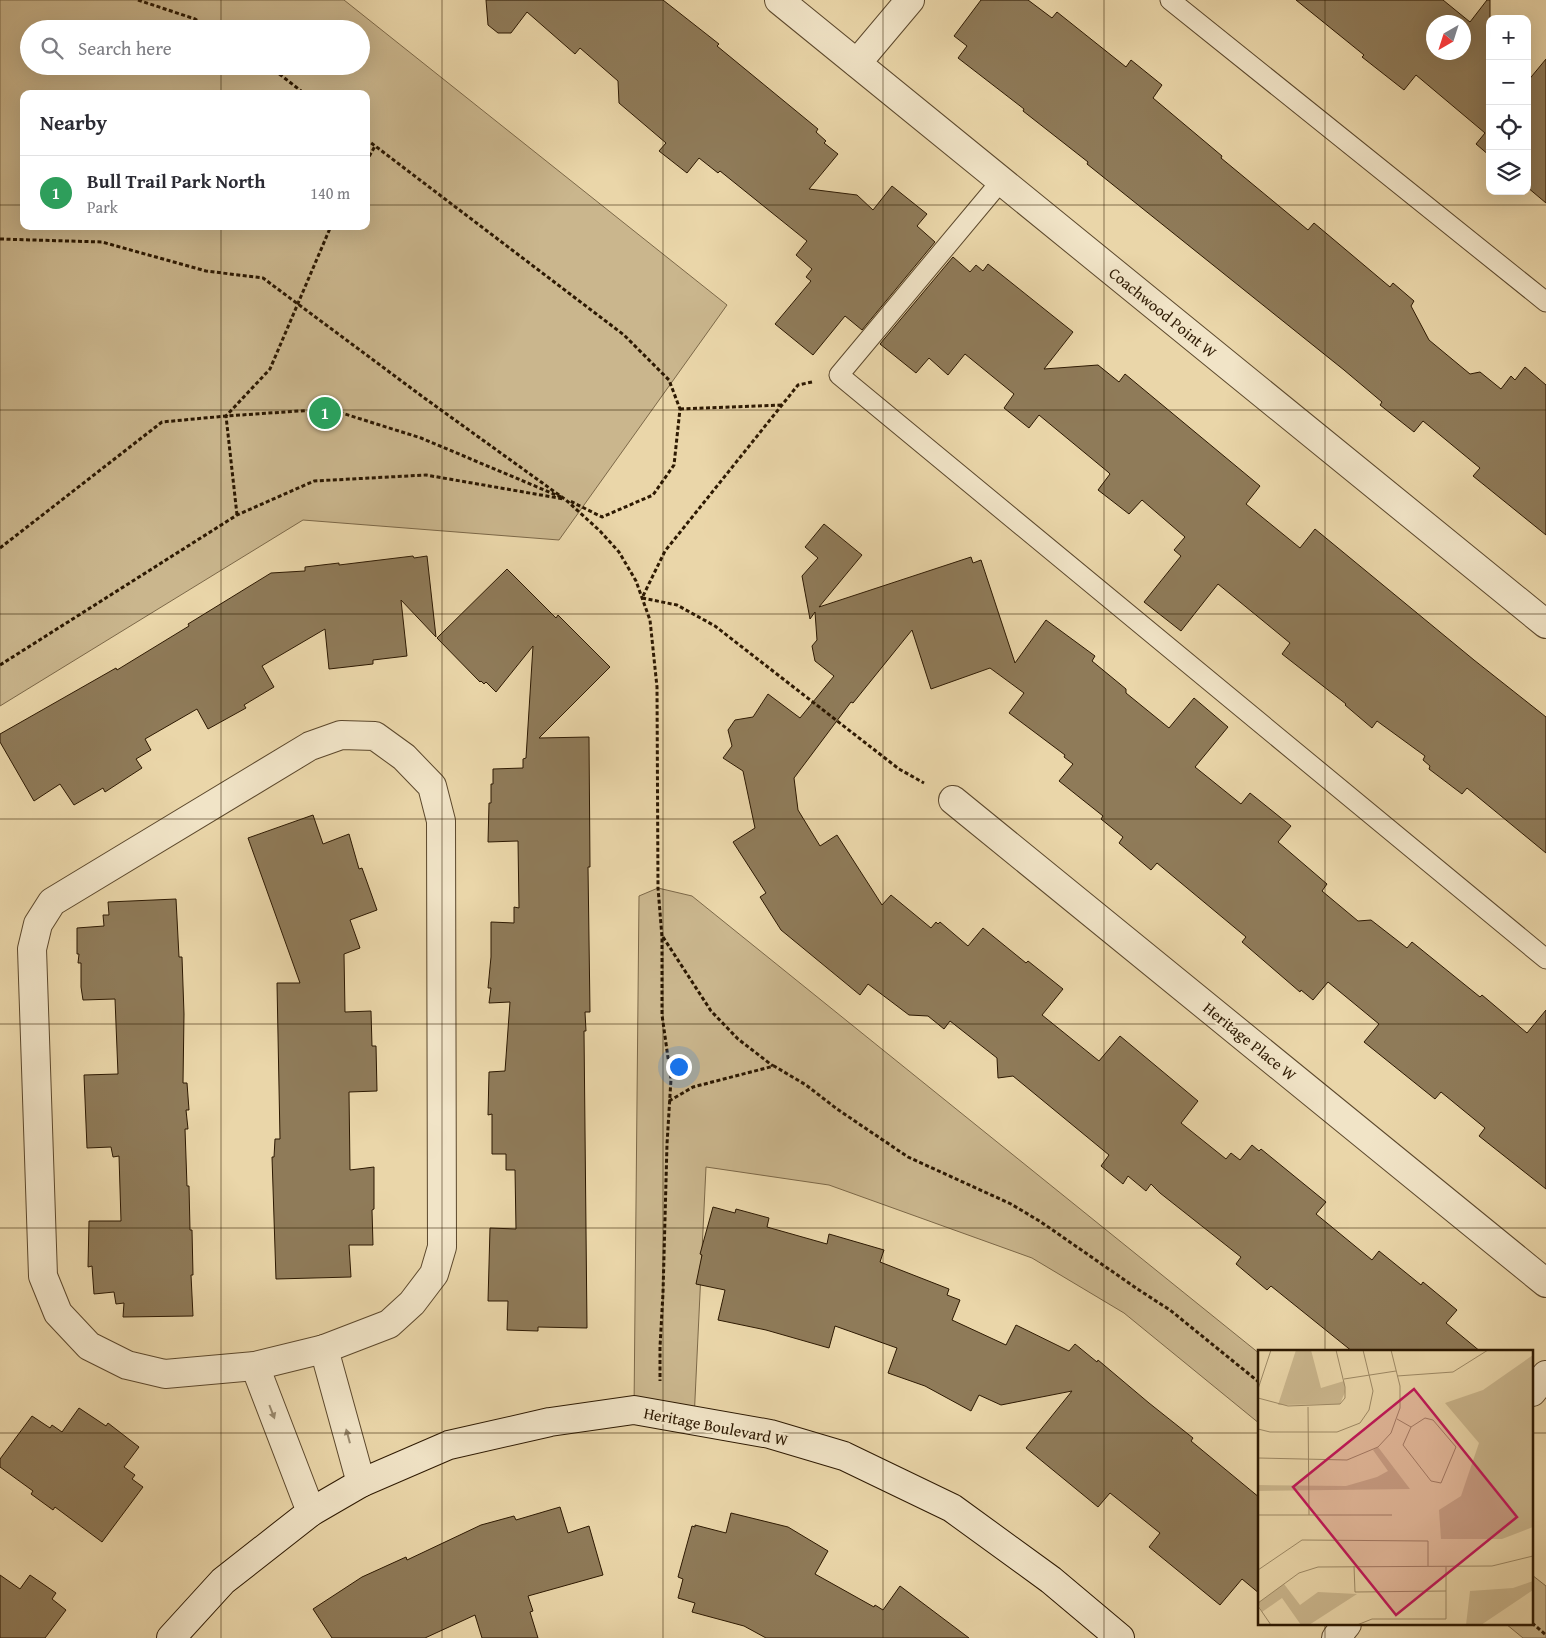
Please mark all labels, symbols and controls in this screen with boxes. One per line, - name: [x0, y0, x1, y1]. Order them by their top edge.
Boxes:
- north arrow: [1426, 15, 1471, 60]
- map controls: [1486, 15, 1531, 195]
- button: +: [1486, 15, 1531, 60]
- search box: [20, 20, 370, 75]
- icon: search: [38, 34, 66, 62]
- text: Search here: [78, 34, 172, 62]
- button: −: [1486, 60, 1531, 105]
- button: locate: [1486, 105, 1531, 150]
- text: Nearby: [40, 107, 107, 138]
- button: layers: [1486, 150, 1531, 195]
- text: Bull Trail Park North: [87, 167, 266, 195]
- text: 1: [52, 181, 60, 205]
- text: 140 m: [310, 181, 350, 205]
- text: Park: [87, 195, 118, 219]
- street label: Coachwood Point W: [1104, 261, 1222, 363]
- pin: 1: [309, 394, 341, 432]
- street label: Heritage Place W: [1198, 996, 1302, 1086]
- your location: [666, 1054, 692, 1080]
- inset map: [1258, 1350, 1534, 1626]
- street label: Heritage Boulevard W: [642, 1400, 791, 1452]
- one-way arrow: [269, 1405, 277, 1419]
- one-way arrow: [344, 1429, 352, 1444]

